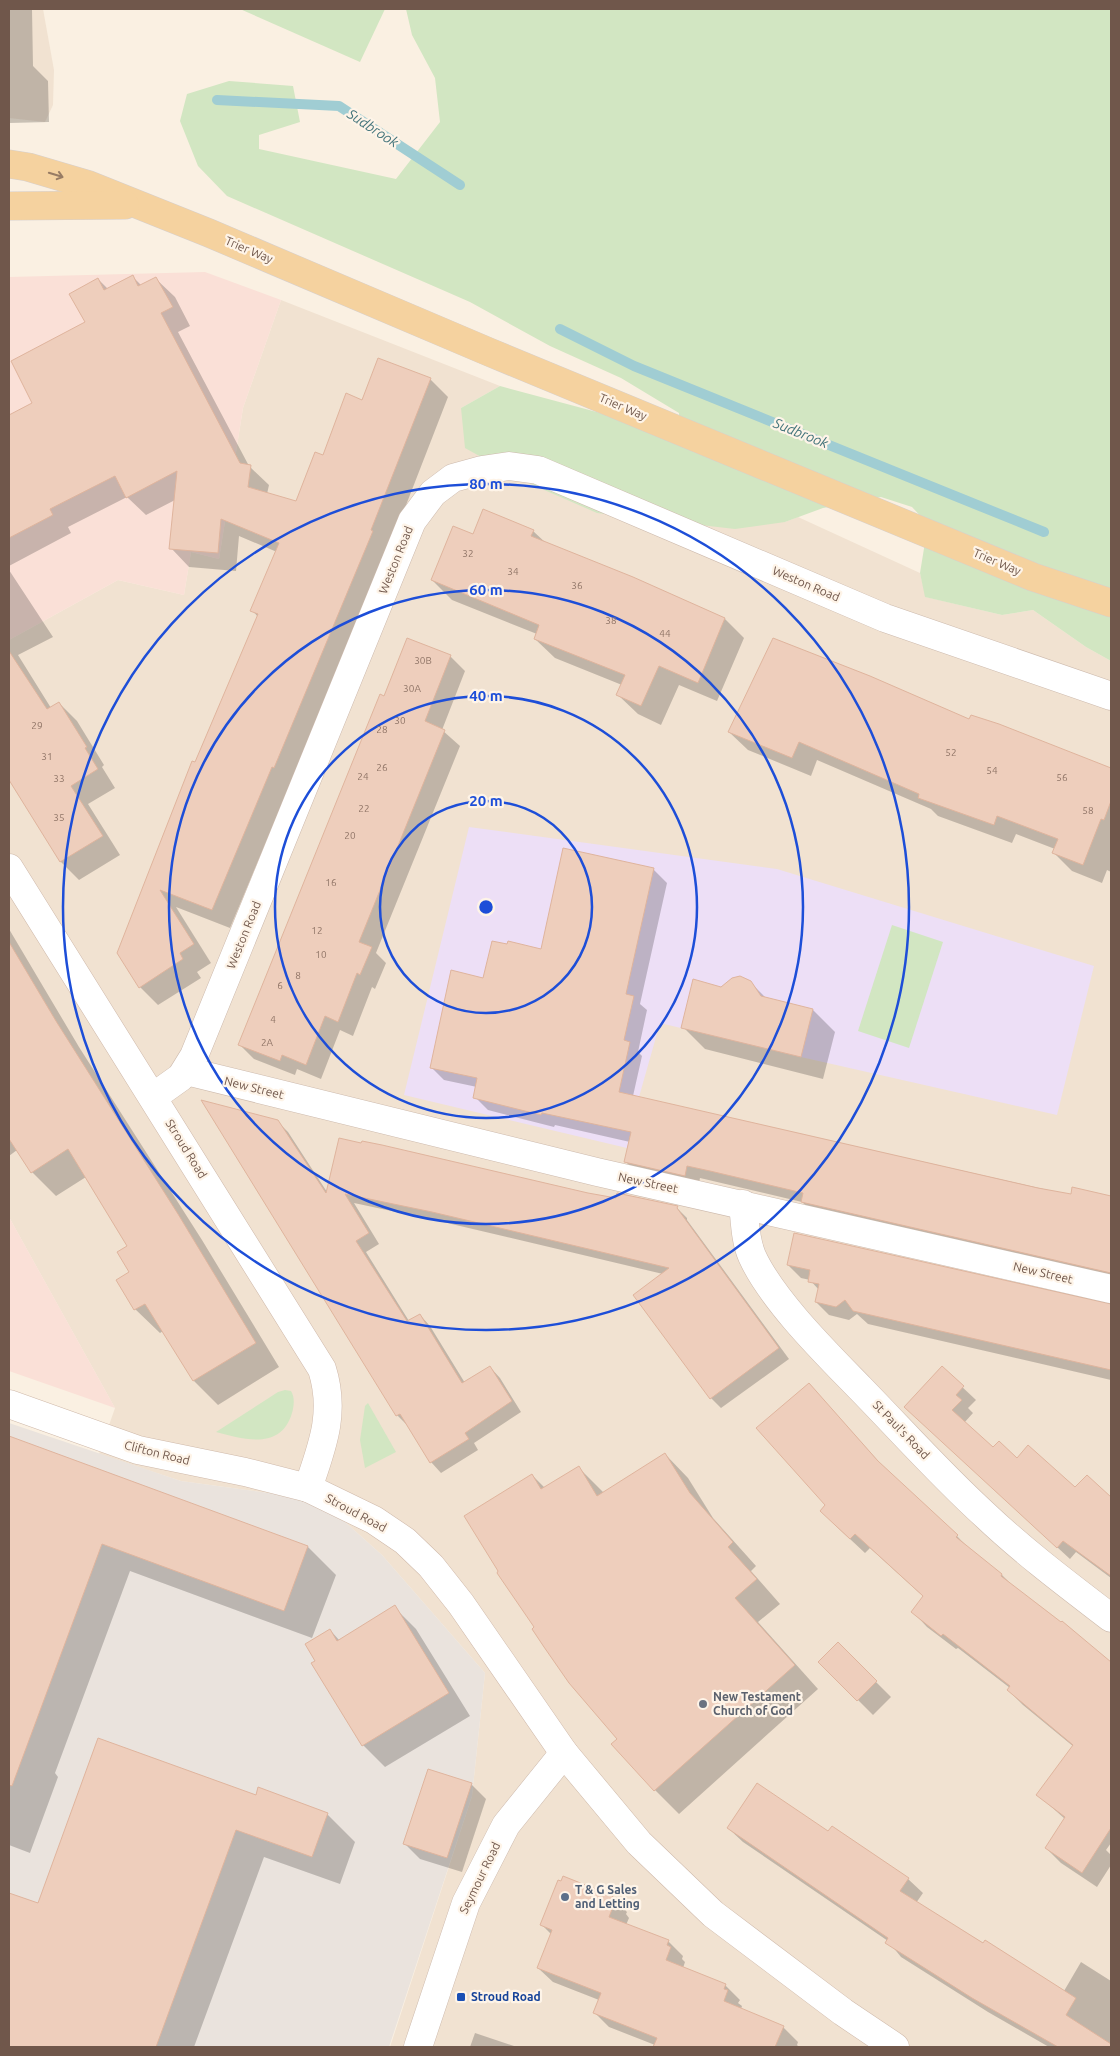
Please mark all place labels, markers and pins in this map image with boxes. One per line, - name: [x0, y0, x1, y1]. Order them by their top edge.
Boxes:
- centre of rings: [477, 898, 495, 916]
- place label: New Testament Church of God: [713, 1690, 801, 1717]
- marker: New Testament Church of God: [697, 1698, 709, 1710]
- place label: T & G Sales and Letting: [575, 1883, 640, 1910]
- marker: T & G Sales and Letting: [559, 1891, 571, 1903]
- place label: Stroud Road: [471, 1990, 541, 2003]
- marker: Stroud Road: [455, 1991, 467, 2003]

